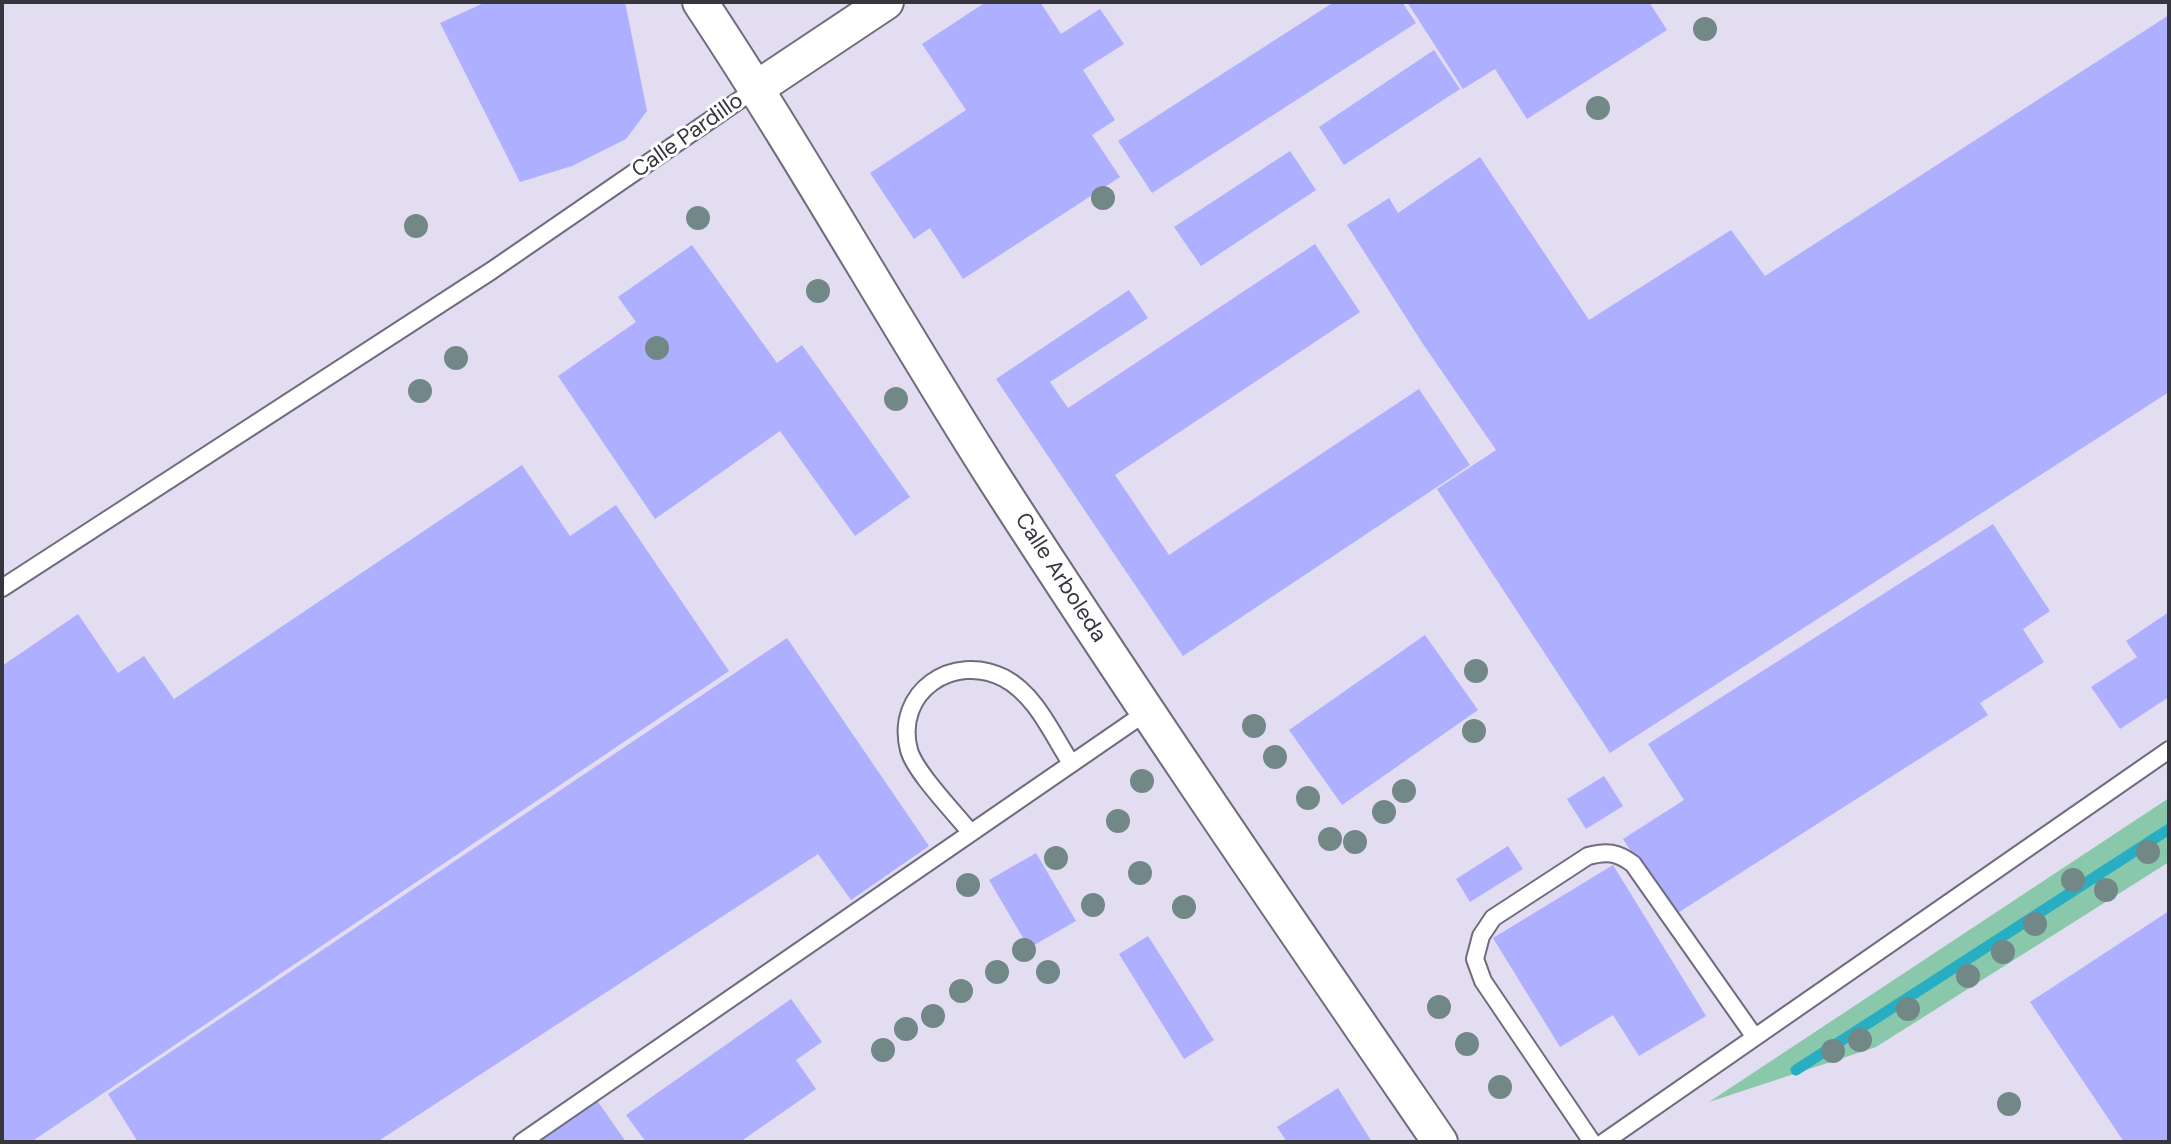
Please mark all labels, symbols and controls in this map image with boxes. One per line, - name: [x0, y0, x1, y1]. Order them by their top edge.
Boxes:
- street label: Calle Pardillo: [627, 88, 749, 184]
- street label: Calle Arboleda: [1008, 508, 1112, 648]

